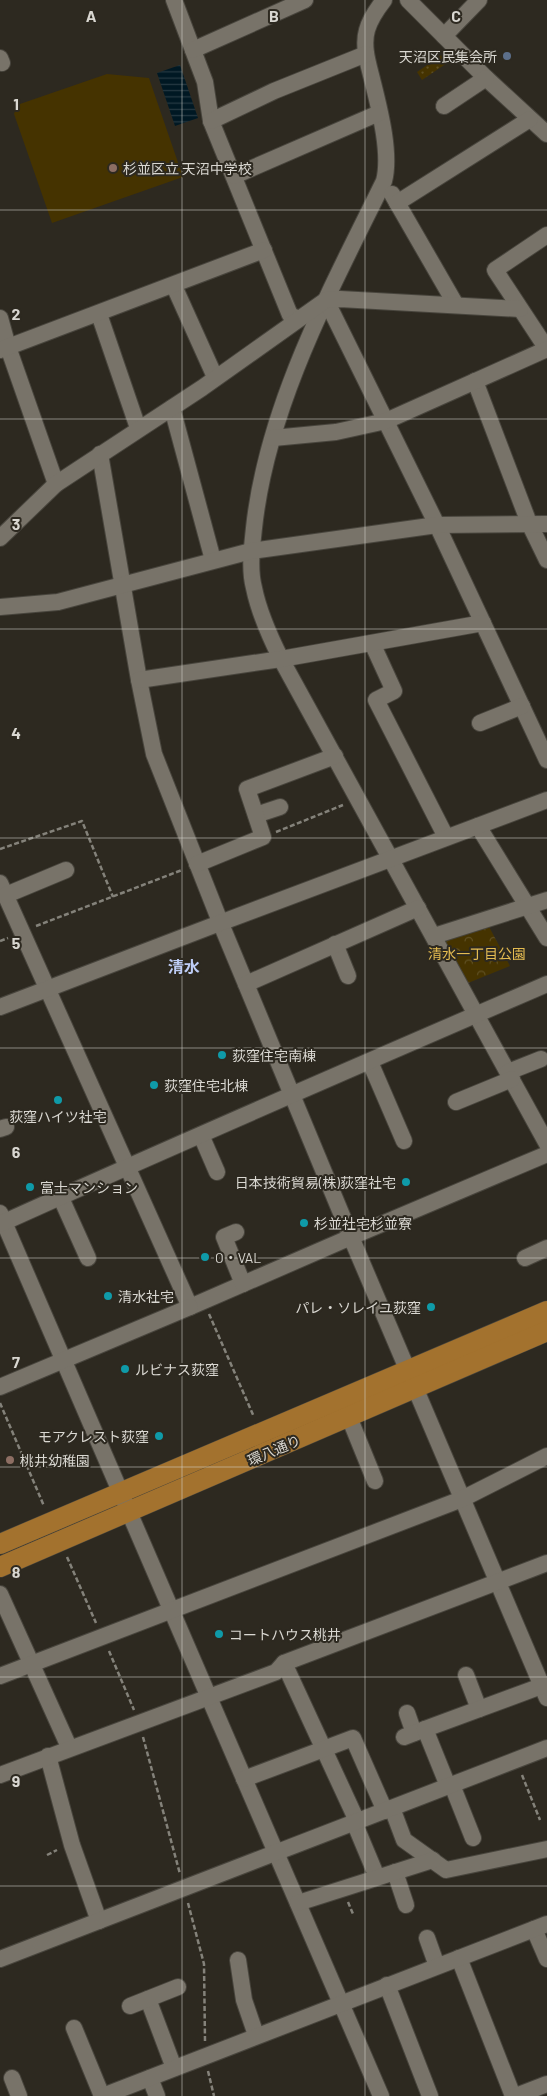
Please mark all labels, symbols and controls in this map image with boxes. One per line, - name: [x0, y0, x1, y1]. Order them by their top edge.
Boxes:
- text: A: [86, 6, 97, 25]
- text: B: [269, 6, 279, 25]
- text: C: [451, 6, 461, 25]
- place label: 天沼区民集会所: [399, 48, 497, 65]
- marker: 天沼区民集会所: [501, 50, 513, 62]
- text: 1: [13, 94, 19, 113]
- place label: 杉並区立 天沼中学校: [123, 160, 252, 177]
- marker: 杉並区立 天沼中学校: [107, 162, 119, 174]
- text: 2: [12, 304, 21, 323]
- text: 3: [12, 514, 20, 533]
- text: 4: [11, 723, 21, 742]
- text: 5: [12, 933, 21, 952]
- park label: 清水一丁目公園: [428, 945, 526, 962]
- district label: 清水: [168, 957, 200, 976]
- place label: 荻窪住宅南棟: [232, 1047, 316, 1064]
- marker: 荻窪住宅南棟: [216, 1049, 228, 1061]
- place label: 荻窪住宅北棟: [164, 1077, 248, 1094]
- marker: 荻窪住宅北棟: [148, 1079, 160, 1091]
- marker: 荻窪ハイツ社宅: [52, 1094, 64, 1106]
- place label: 荻窪ハイツ社宅: [9, 1108, 107, 1125]
- text: 6: [12, 1142, 21, 1161]
- place label: 日本技術貿易(株)荻窪社宅: [235, 1174, 396, 1191]
- marker: 日本技術貿易(株)荻窪社宅: [400, 1176, 412, 1188]
- place label: 富士マンション: [40, 1179, 138, 1196]
- marker: 富士マンション: [24, 1181, 36, 1193]
- place label: 杉並社宅杉並寮: [314, 1215, 412, 1232]
- marker: 杉並社宅杉並寮: [298, 1217, 310, 1229]
- place label: O・VAL: [215, 1249, 261, 1266]
- marker: O・VAL: [199, 1251, 211, 1263]
- place label: 清水社宅: [118, 1288, 174, 1305]
- marker: 清水社宅: [102, 1290, 114, 1302]
- place label: パレ・ソレイユ荻窪: [295, 1299, 421, 1316]
- marker: パレ・ソレイユ荻窪: [425, 1301, 437, 1313]
- text: 7: [12, 1352, 20, 1371]
- place label: ルビナス荻窪: [135, 1361, 219, 1378]
- marker: ルビナス荻窪: [119, 1363, 131, 1375]
- place label: モアクレスト荻窪: [38, 1428, 149, 1445]
- marker: モアクレスト荻窪: [153, 1430, 165, 1442]
- street label: 環八通り: [245, 1431, 303, 1469]
- place label: 桃井幼稚園: [20, 1452, 90, 1469]
- marker: 桃井幼稚園: [4, 1454, 16, 1466]
- text: 8: [12, 1562, 21, 1581]
- place label: コートハウス桃井: [229, 1626, 341, 1643]
- marker: コートハウス桃井: [213, 1628, 225, 1640]
- text: 9: [12, 1771, 20, 1790]

